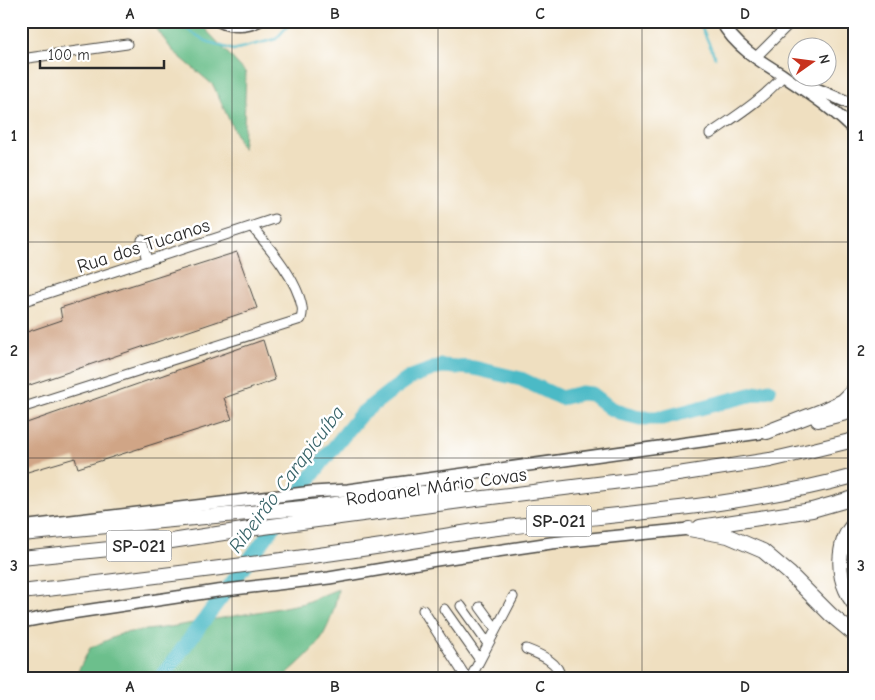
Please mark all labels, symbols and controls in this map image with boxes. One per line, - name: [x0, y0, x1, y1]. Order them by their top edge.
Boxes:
- text: A: [126, 5, 135, 23]
- text: B: [330, 5, 340, 23]
- text: C: [535, 5, 545, 23]
- text: D: [740, 5, 750, 23]
- scale bar: [40, 38, 164, 70]
- north arrow: [788, 38, 838, 88]
- text: 100 m: [48, 46, 90, 64]
- text: N: [815, 52, 833, 65]
- text: 1: [11, 127, 17, 145]
- text: 1: [858, 127, 864, 145]
- street label: Rua dos Tucanos: [74, 214, 213, 278]
- text: 2: [10, 342, 18, 360]
- text: 2: [857, 342, 865, 360]
- water label: Ribeirão Carapicuíba: [224, 401, 349, 557]
- street label: Rodoanel Mário Covas: [344, 463, 528, 511]
- road number: SP-021: [526, 506, 592, 536]
- road number: SP-021: [106, 530, 172, 562]
- text: 3: [10, 557, 18, 575]
- text: 3: [857, 557, 865, 575]
- text: A: [126, 678, 135, 696]
- text: B: [330, 678, 340, 696]
- text: C: [535, 678, 545, 696]
- text: D: [740, 678, 750, 696]

